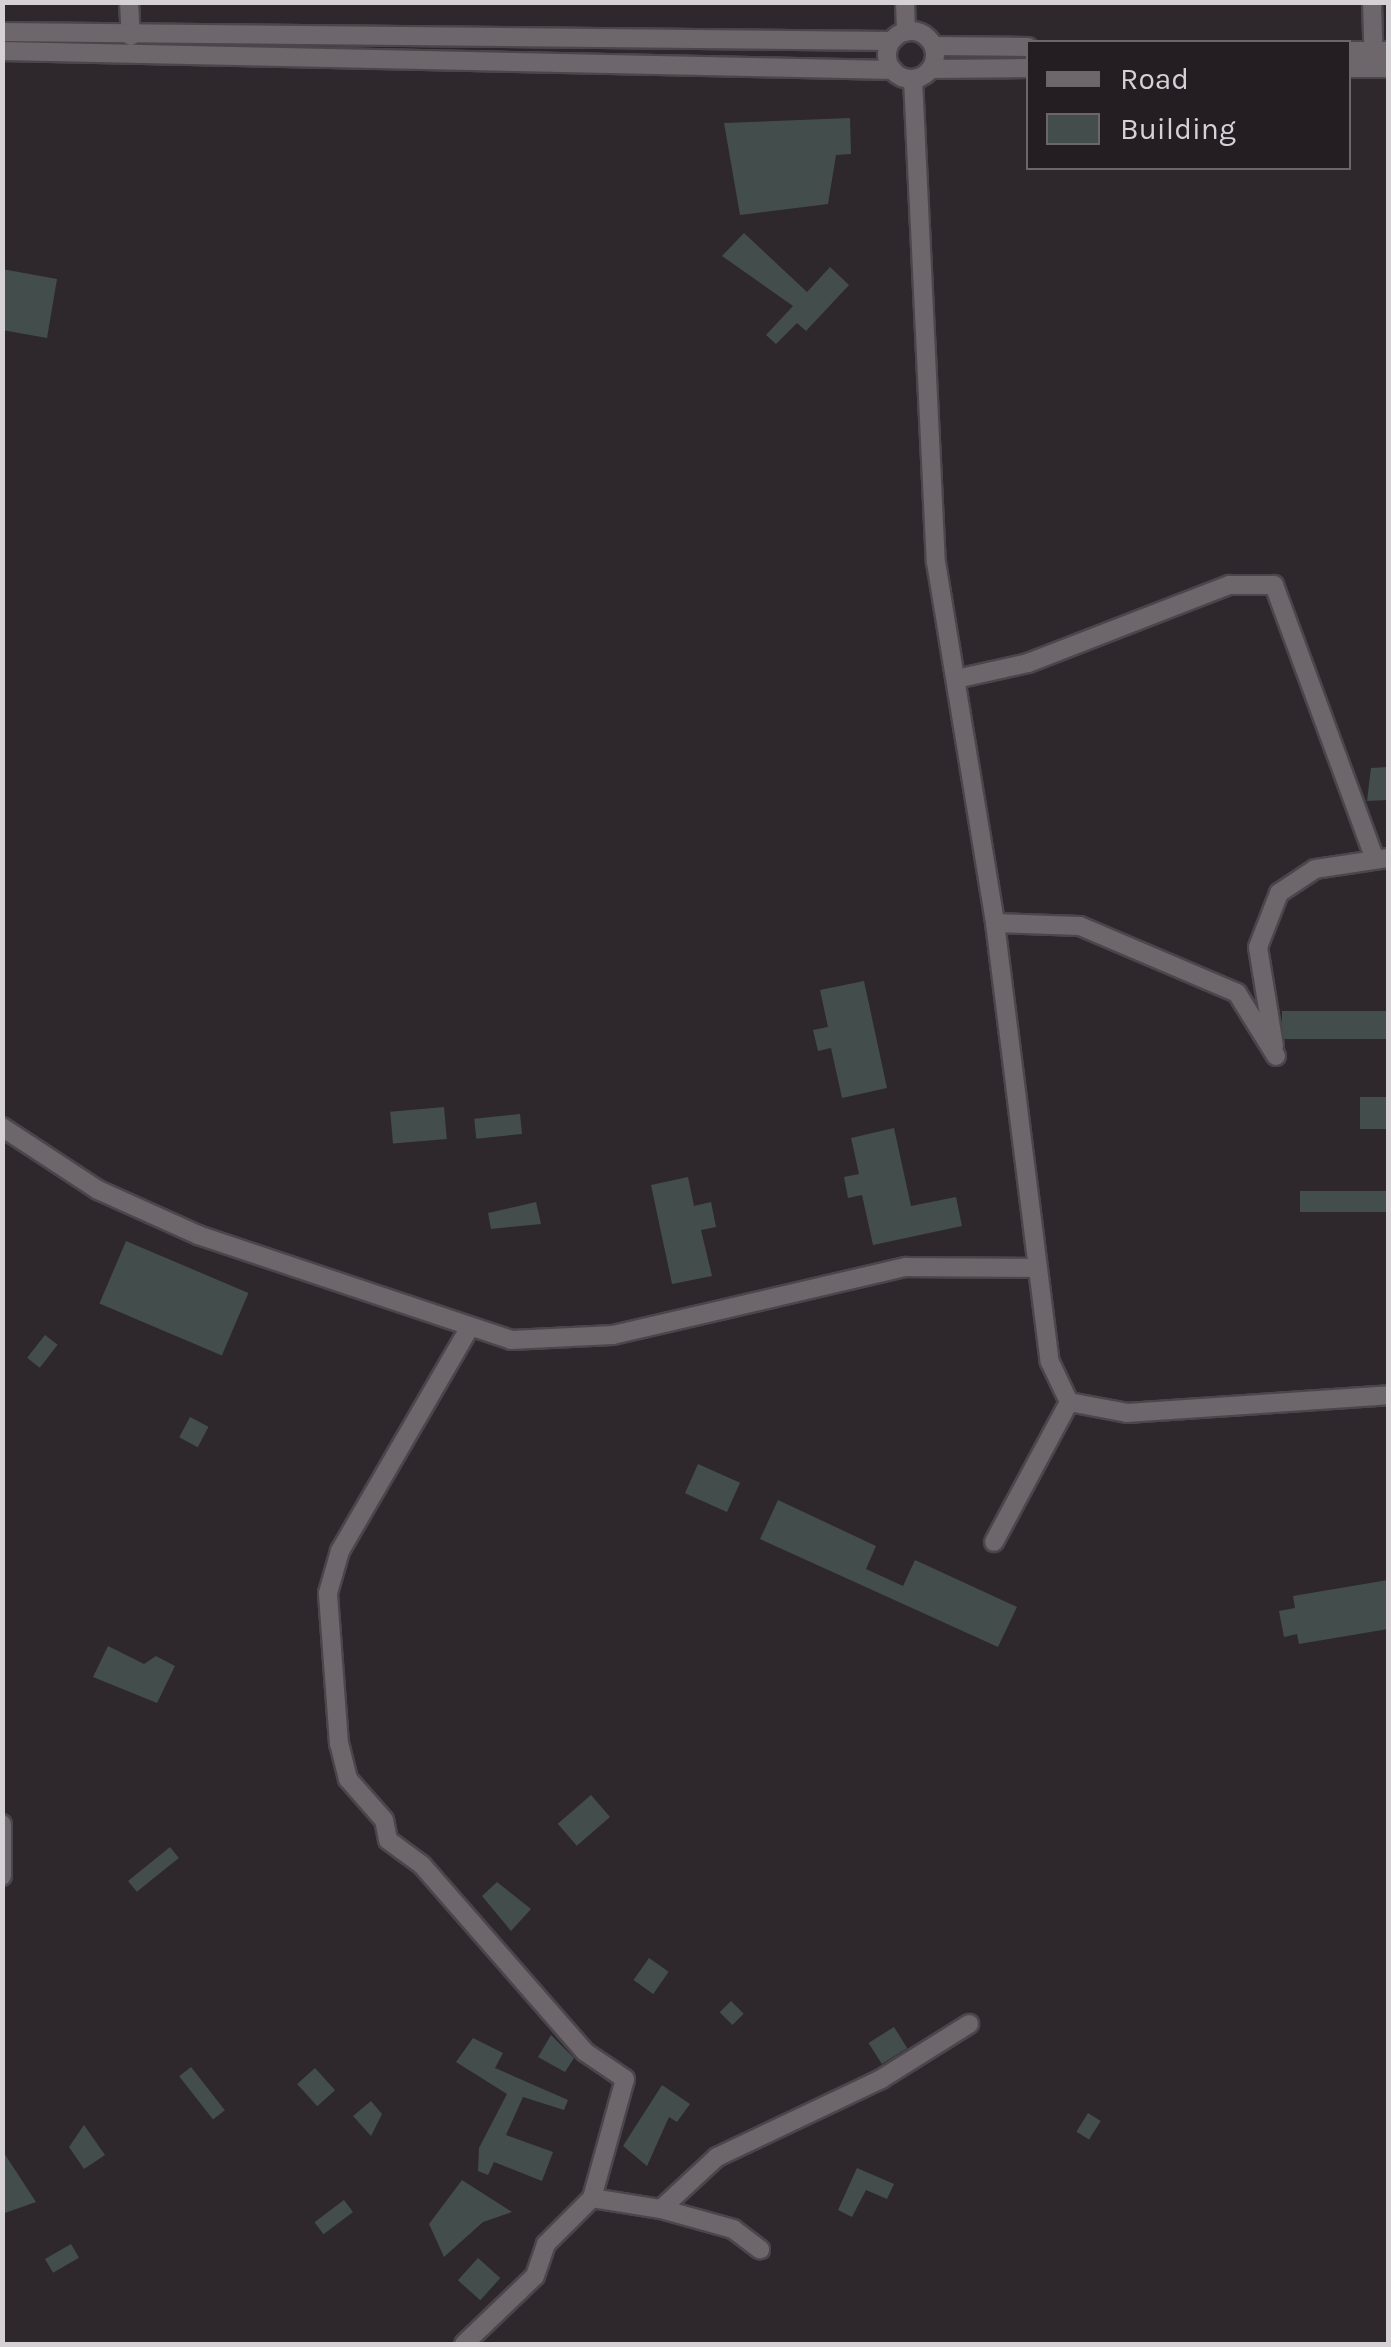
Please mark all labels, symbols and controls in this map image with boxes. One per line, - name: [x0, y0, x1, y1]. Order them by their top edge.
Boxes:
- legend: [1026, 40, 1351, 170]
- text: Road: [1120, 61, 1189, 97]
- text: Building: [1120, 111, 1236, 147]

